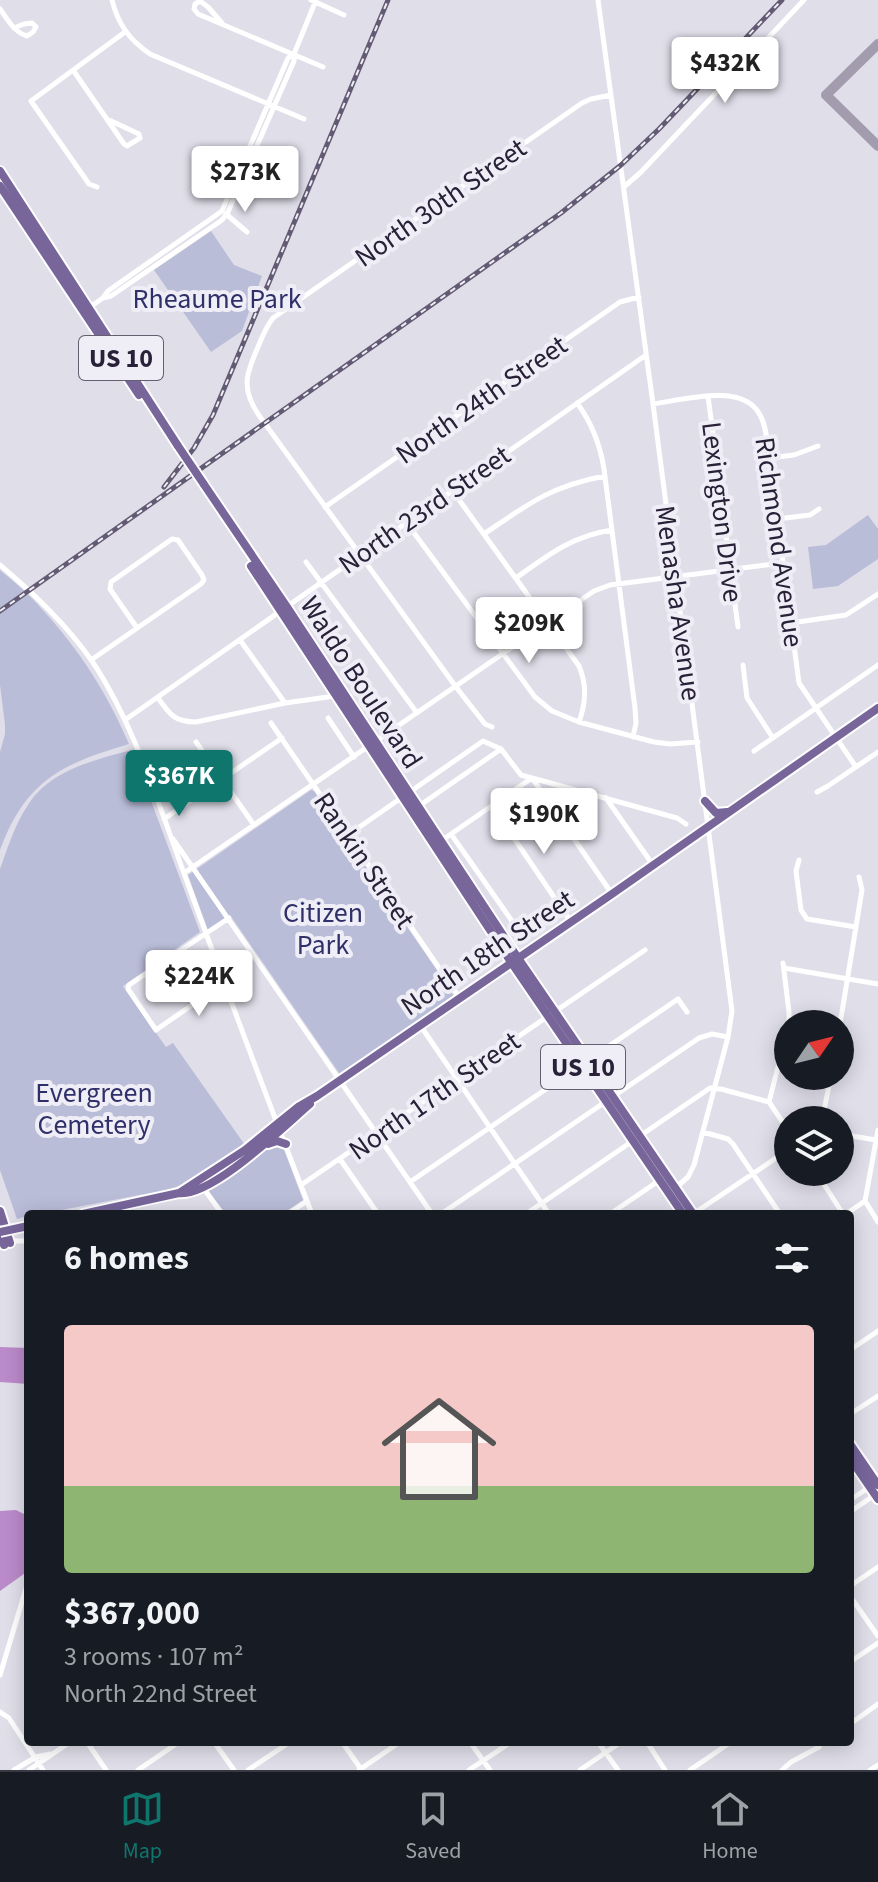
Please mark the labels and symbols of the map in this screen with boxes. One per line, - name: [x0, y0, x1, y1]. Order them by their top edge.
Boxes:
- pin: $432K: [669, 37, 781, 105]
- street label: North 30th Street: [347, 128, 535, 277]
- pin: $273K: [189, 146, 301, 214]
- park label: Rheaume Park: [132, 279, 302, 319]
- street label: North 24th Street: [388, 325, 576, 474]
- road number: US 10: [79, 336, 163, 380]
- street label: Lexington Drive: [691, 420, 753, 605]
- street label: Richmond Avenue: [744, 434, 814, 650]
- street label: North 23rd Street: [330, 435, 519, 584]
- street label: Menasha Avenue: [645, 503, 711, 703]
- street label: Waldo Boulevard: [290, 588, 432, 777]
- pin: $209K: [473, 597, 585, 665]
- pin: $367K: [123, 750, 235, 818]
- street label: Rankin Street: [304, 784, 425, 937]
- pin: $190K: [488, 788, 600, 856]
- street label: North 18th Street: [393, 880, 583, 1026]
- park label: Citizen Park: [283, 893, 363, 965]
- pin: $224K: [143, 950, 255, 1018]
- north arrow: [774, 1010, 854, 1090]
- street label: North 17th Street: [341, 1021, 529, 1170]
- road number: US 10: [541, 1045, 625, 1089]
- park label: Evergreen Cemetery: [35, 1073, 153, 1145]

